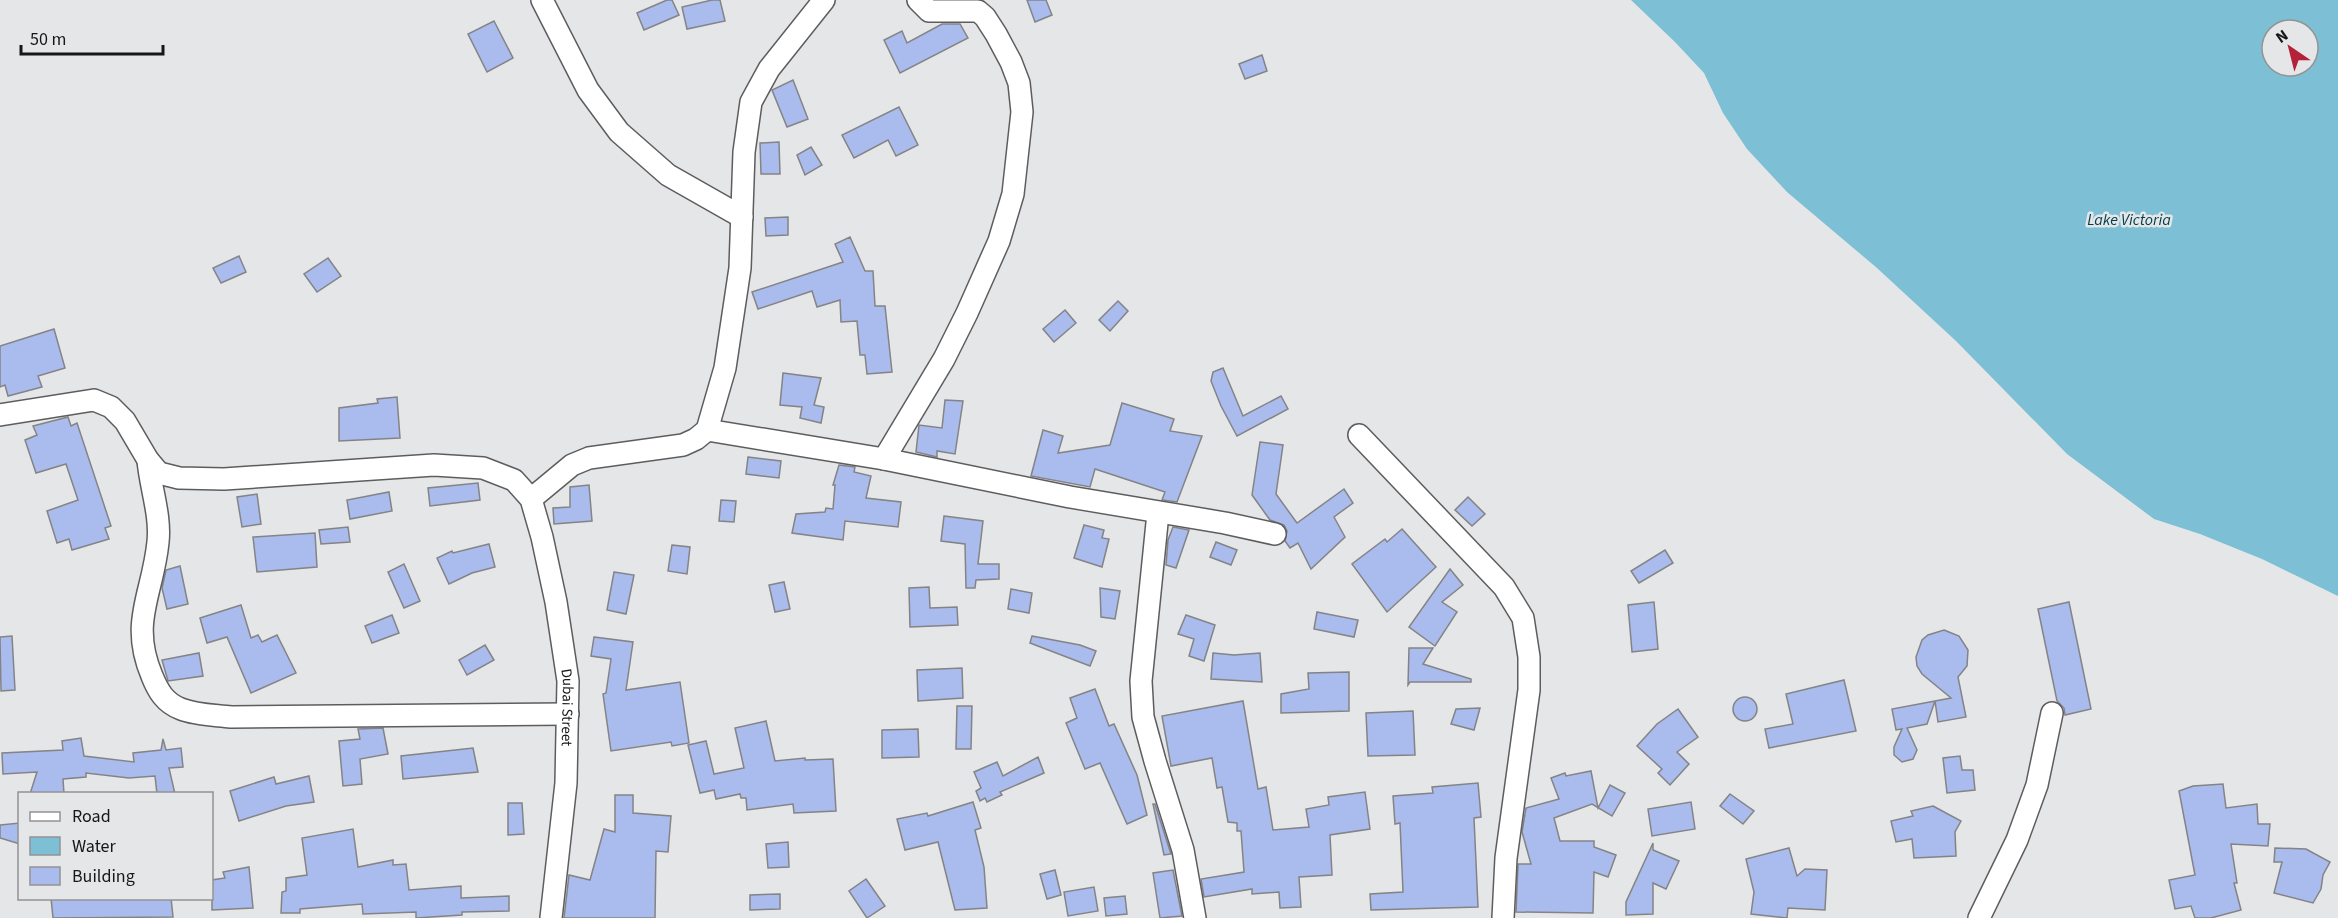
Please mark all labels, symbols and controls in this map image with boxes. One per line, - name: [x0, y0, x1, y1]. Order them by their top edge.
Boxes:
- scale bar: [21, 18, 164, 56]
- north arrow: [2260, 18, 2320, 78]
- text: N: [2271, 24, 2293, 49]
- text: 50 m: [30, 27, 66, 52]
- water label: Lake Victoria: [2087, 209, 2171, 231]
- street label: Dubai Street: [555, 667, 578, 746]
- legend: [18, 792, 213, 900]
- text: Road: [72, 804, 111, 829]
- text: Water: [72, 834, 116, 859]
- text: Building: [72, 864, 135, 889]

